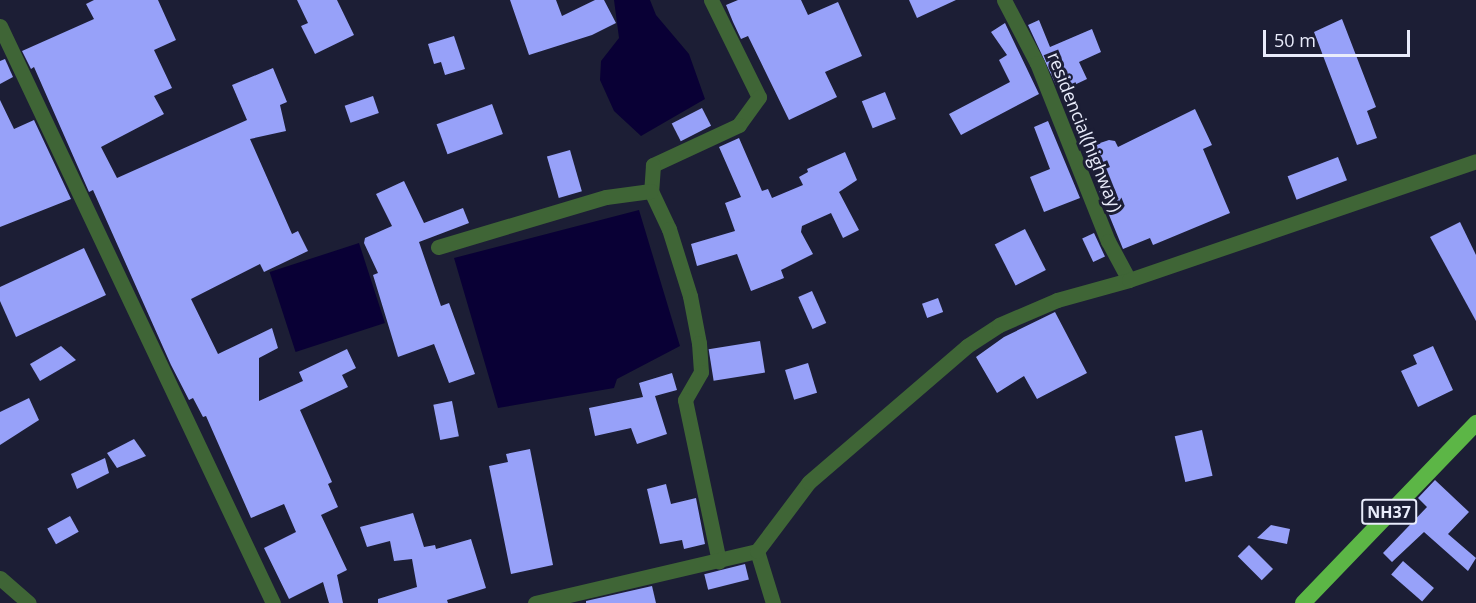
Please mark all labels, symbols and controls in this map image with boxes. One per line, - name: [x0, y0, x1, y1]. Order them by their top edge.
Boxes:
- scale bar: [1266, 18, 1413, 56]
- text: 50 m: [1274, 28, 1316, 52]
- street label: residencial(highway): [1043, 49, 1127, 215]
- road number: NH37: [1360, 499, 1418, 525]

